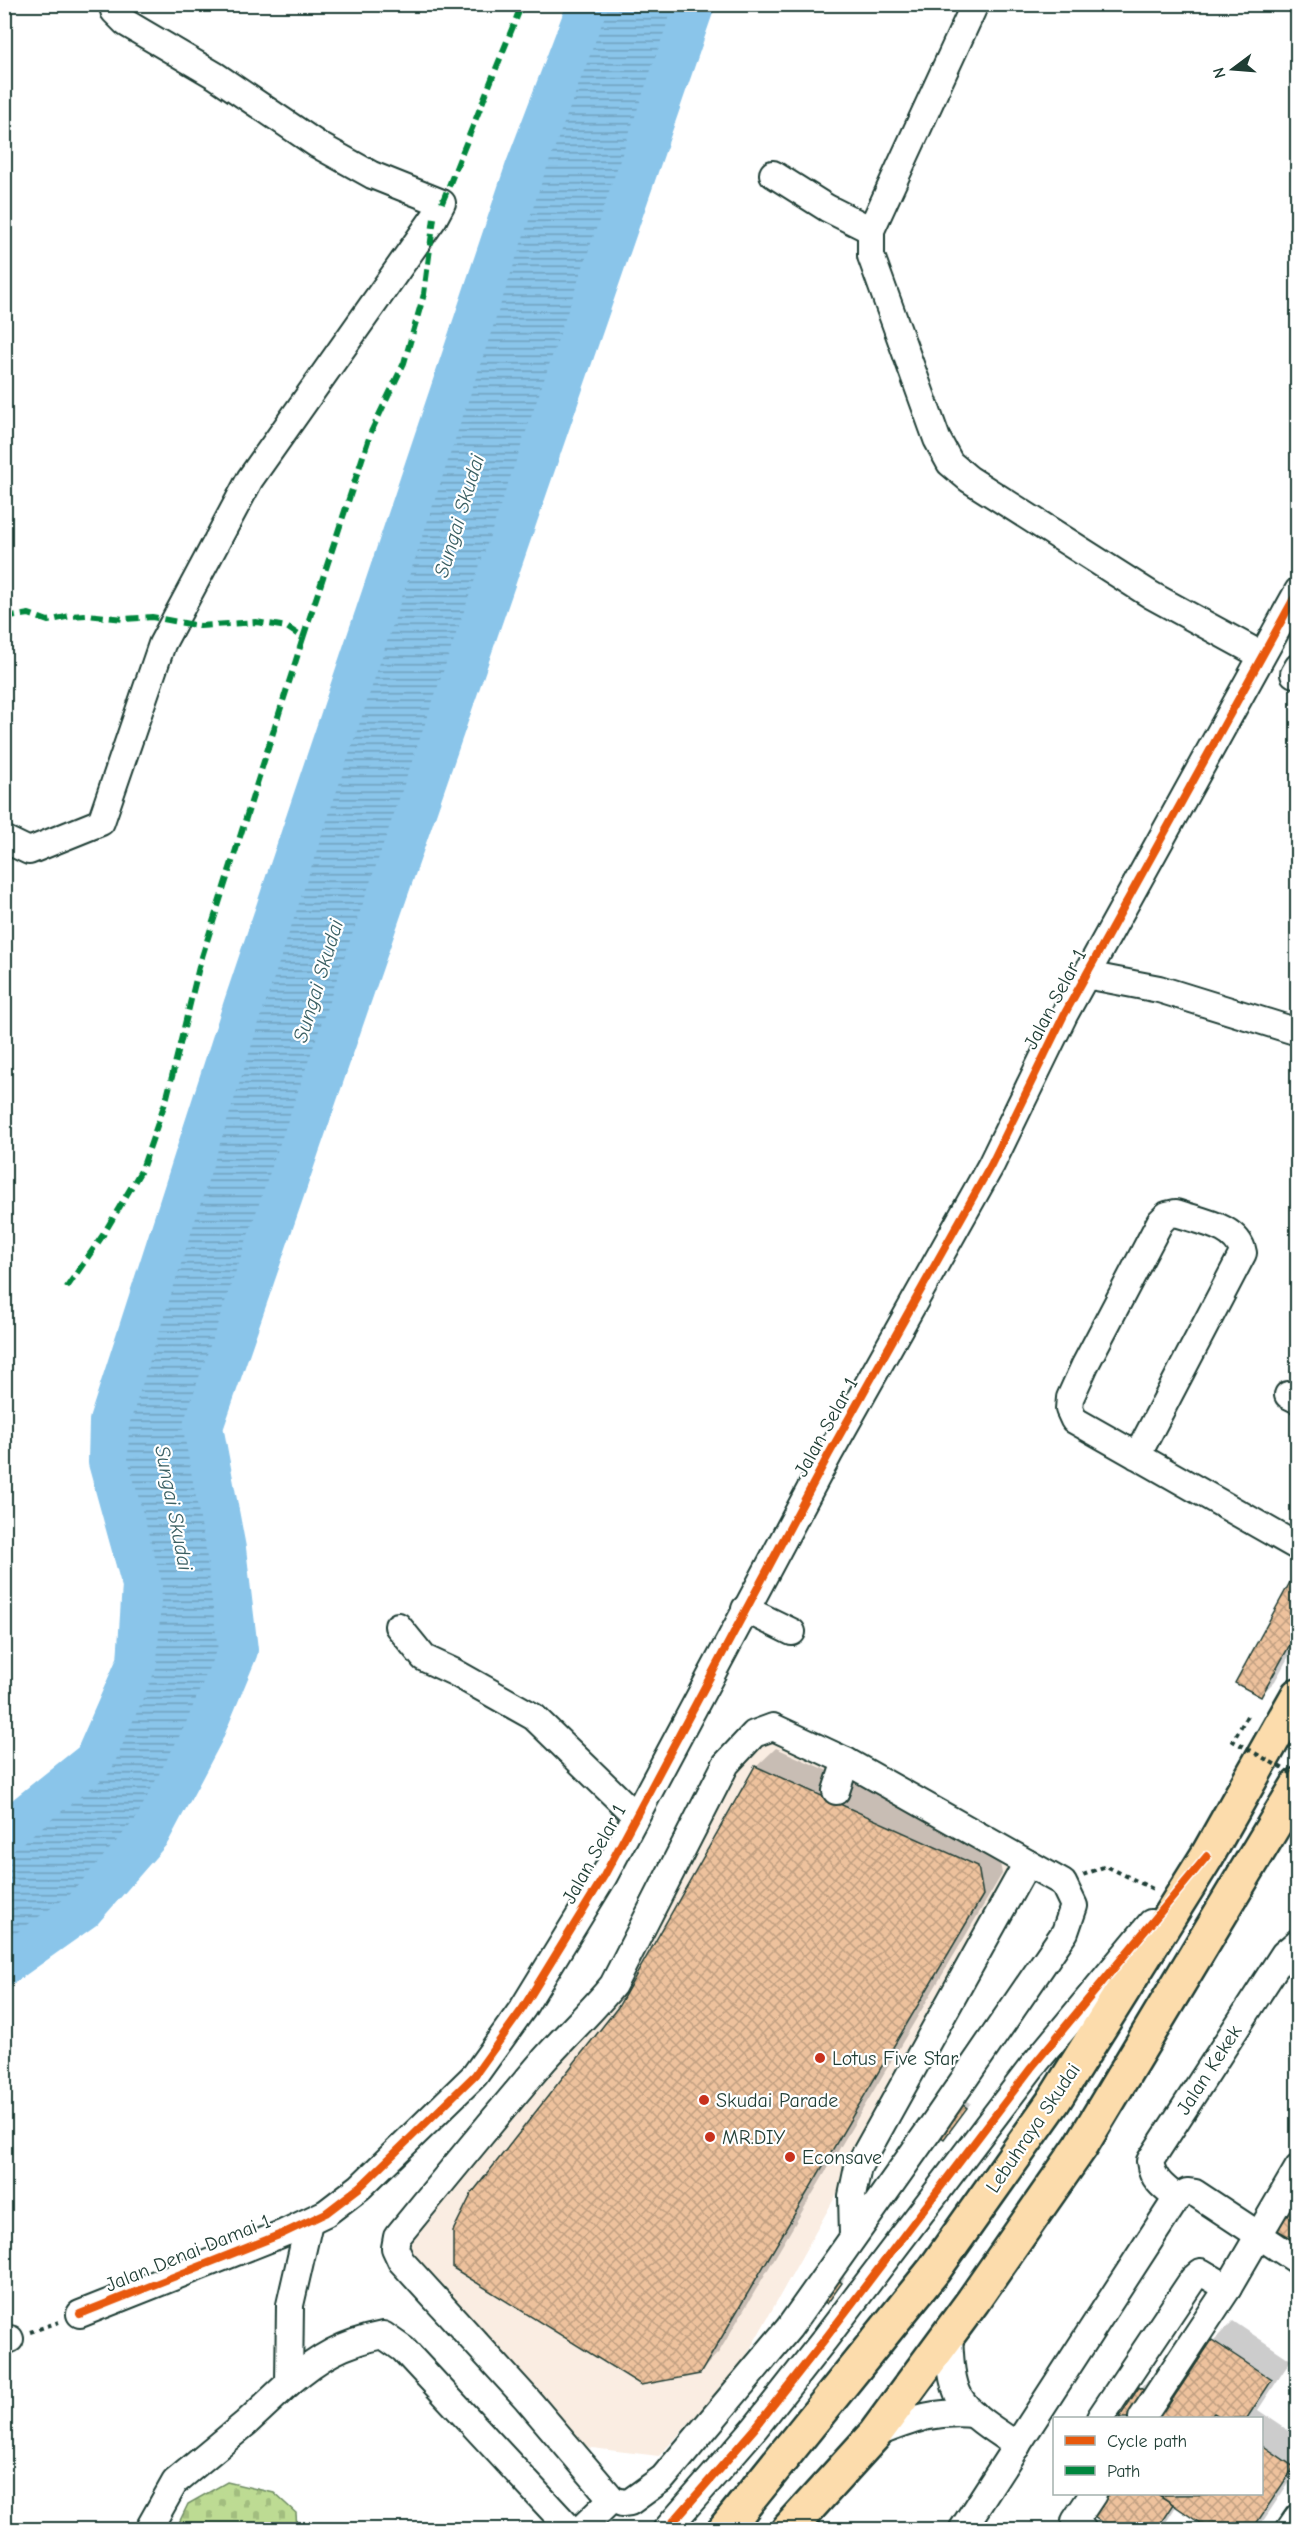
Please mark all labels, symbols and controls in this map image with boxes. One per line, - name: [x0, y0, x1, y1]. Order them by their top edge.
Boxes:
- north arrow: [1203, 39, 1263, 99]
- text: N: [1209, 65, 1230, 80]
- water label: Sungai Skudai: [429, 451, 489, 580]
- water label: Sungai Skudai: [288, 916, 348, 1045]
- street label: Jalan Selar 1: [1019, 945, 1091, 1053]
- street label: Jalan Selar 1: [789, 1373, 863, 1481]
- water label: Sungai Skudai: [150, 1443, 198, 1573]
- street label: Jalan Selar 1: [557, 1800, 631, 1908]
- street label: Jalan Kekek: [1172, 2021, 1247, 2119]
- place label: Lotus Five Star: [832, 2047, 958, 2070]
- marker: Lotus Five Star: [813, 2051, 827, 2065]
- street label: Lebuhraya Skudai: [981, 2059, 1085, 2197]
- place label: Skudai Parade: [716, 2089, 838, 2112]
- marker: Skudai Parade: [697, 2093, 711, 2107]
- place label: MR.DIY: [722, 2126, 786, 2149]
- marker: MR.DIY: [703, 2130, 717, 2144]
- place label: Econsave: [802, 2146, 882, 2169]
- marker: Econsave: [783, 2150, 797, 2164]
- street label: Jalan Denai Damai 1: [102, 2209, 274, 2297]
- legend: [1053, 2417, 1263, 2495]
- text: Cycle path: [1107, 2431, 1187, 2452]
- text: Path: [1107, 2461, 1140, 2482]

